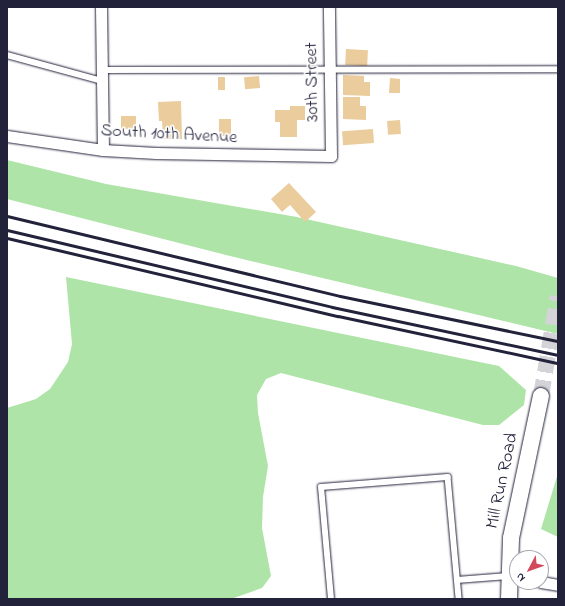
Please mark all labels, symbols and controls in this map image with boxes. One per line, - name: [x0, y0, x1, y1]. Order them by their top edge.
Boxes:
- street label: 30th Street: [302, 42, 324, 122]
- street label: South 10th Avenue: [100, 121, 238, 149]
- street label: Mill Run Road: [482, 431, 524, 531]
- north arrow: [509, 550, 549, 590]
- text: N: [512, 569, 529, 585]

